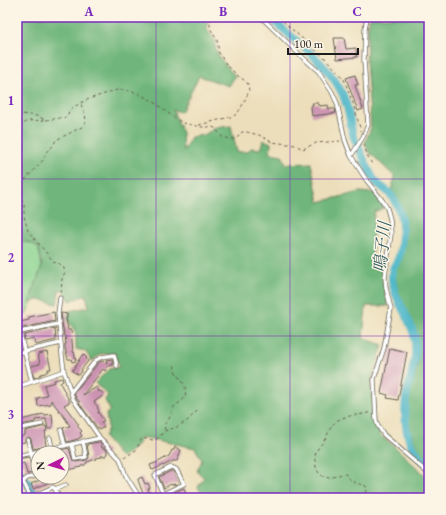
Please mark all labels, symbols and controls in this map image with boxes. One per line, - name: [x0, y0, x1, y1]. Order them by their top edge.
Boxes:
- text: A: [83, 3, 94, 20]
- text: B: [219, 3, 227, 20]
- text: C: [352, 3, 362, 20]
- scale bar: [288, 30, 358, 56]
- text: 100 m: [294, 36, 324, 52]
- text: 1: [8, 92, 15, 109]
- water label: 鳴子川: [368, 219, 396, 274]
- text: 2: [8, 249, 15, 266]
- text: 3: [8, 406, 15, 423]
- north arrow: [30, 445, 70, 485]
- text: N: [33, 461, 47, 471]

